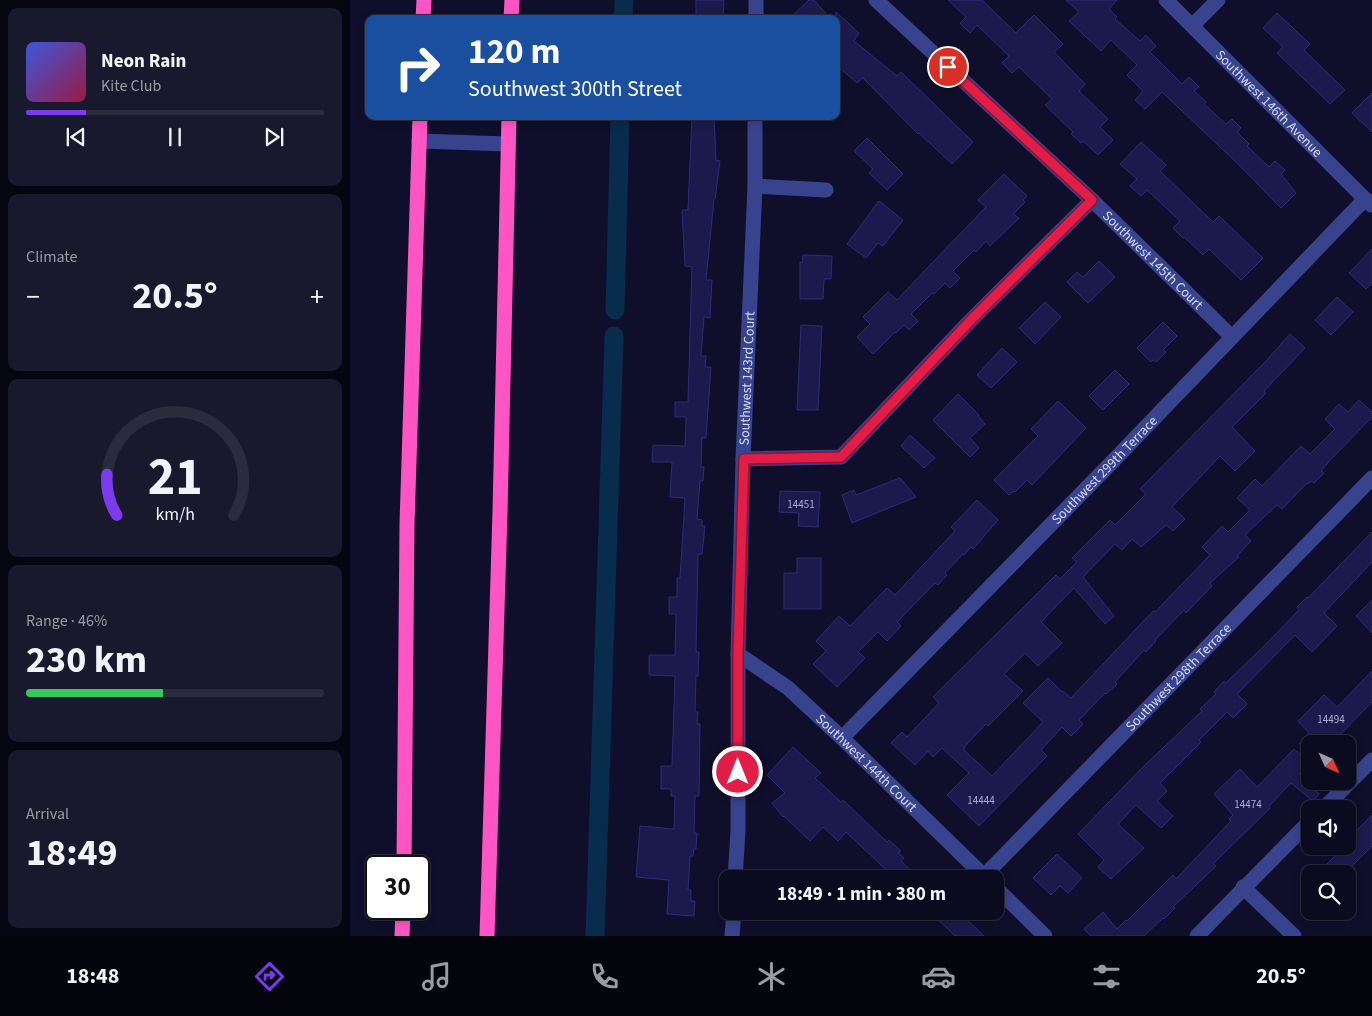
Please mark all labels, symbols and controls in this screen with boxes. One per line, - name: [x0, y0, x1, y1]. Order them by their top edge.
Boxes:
- text: 120 m: [468, 27, 560, 77]
- icon: right: [385, 35, 450, 100]
- pin: [927, 46, 969, 88]
- street label: Southwest 146th Avenue: [1210, 46, 1327, 162]
- text: Neon Rain: [101, 48, 186, 75]
- icon: arrive: [934, 53, 962, 81]
- text: Southwest 300th Street: [468, 73, 682, 105]
- text: Kite Club: [101, 75, 161, 97]
- icon: previous: [62, 123, 90, 151]
- icon: pause: [161, 123, 189, 151]
- icon: next: [260, 123, 288, 151]
- street label: Southwest 145th Court: [1098, 207, 1208, 315]
- text: Climate: [26, 246, 77, 268]
- text: 20.5°: [132, 269, 218, 323]
- text: −: [26, 277, 40, 317]
- text: +: [310, 277, 324, 317]
- street label: Southwest 143rd Court: [735, 311, 760, 446]
- street label: Southwest 299th Terrace: [1047, 412, 1162, 529]
- text: 21: [148, 441, 202, 515]
- house number: 14451: [787, 497, 815, 512]
- text: km/h: [155, 502, 195, 527]
- text: Range · 46%: [26, 610, 107, 632]
- street label: Southwest 298th Terrace: [1121, 619, 1236, 736]
- text: 230 km: [26, 633, 147, 687]
- street label: Southwest 144th Court: [811, 710, 922, 817]
- house number: 14494: [1317, 712, 1345, 727]
- north arrow: [1301, 735, 1356, 790]
- map controls: [1301, 735, 1356, 920]
- position arrow: [711, 745, 763, 797]
- house number: 14444: [967, 793, 995, 808]
- house number: 14474: [1234, 797, 1262, 812]
- button: sound: [1301, 800, 1356, 855]
- text: Arrival: [26, 803, 69, 825]
- text: 18:49: [26, 826, 118, 880]
- speed limit sign: 30: [365, 855, 430, 920]
- button: search: [1301, 865, 1356, 920]
- text: 18:49 · 1 min · 380 m: [777, 881, 946, 908]
- icon: directions: [252, 959, 287, 994]
- icon: music: [419, 959, 454, 994]
- icon: phone: [587, 959, 622, 994]
- icon: climate: [754, 959, 789, 994]
- icon: car: [921, 959, 956, 994]
- icon: filters: [1089, 959, 1124, 994]
- text: 18:48: [66, 960, 119, 992]
- text: 20.5°: [1256, 960, 1306, 992]

